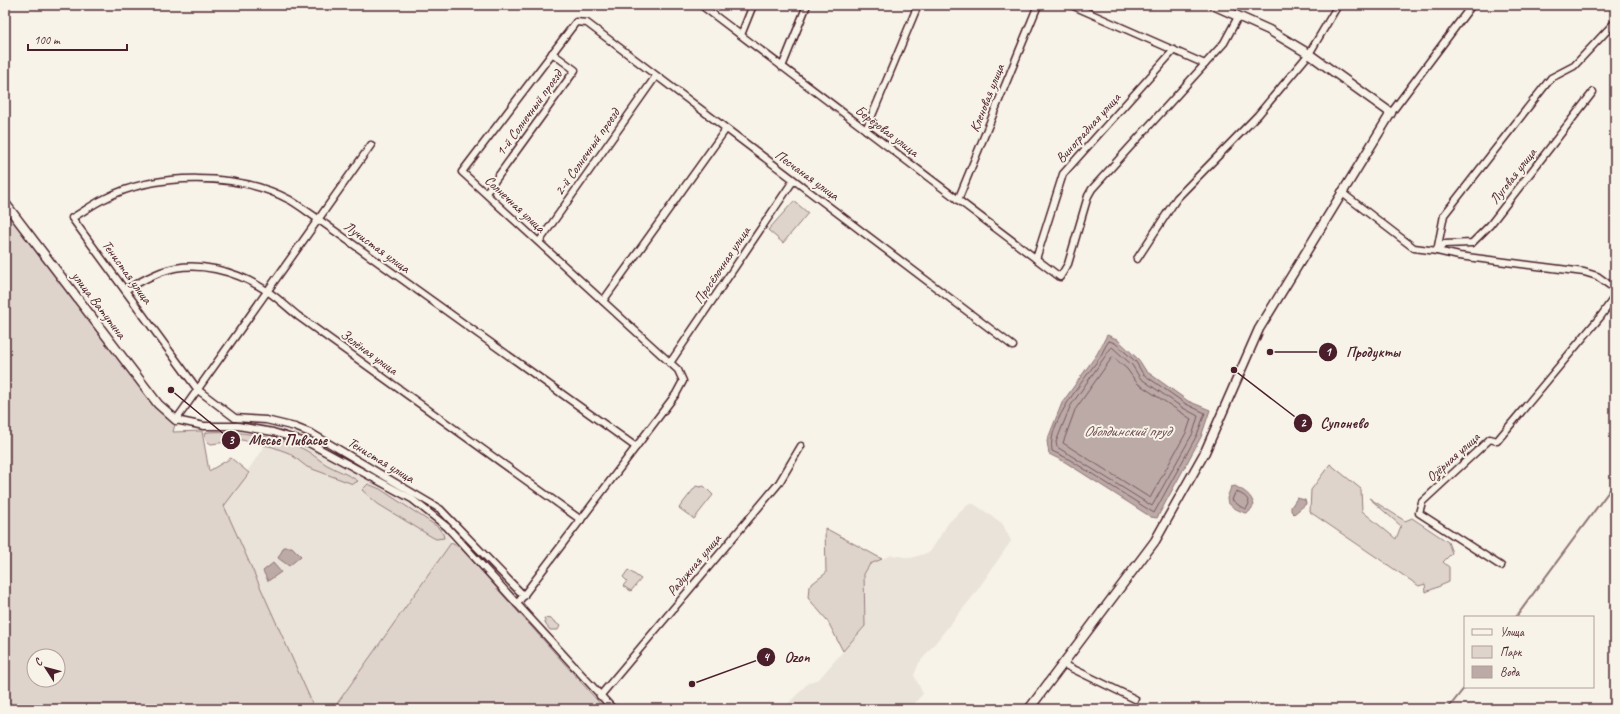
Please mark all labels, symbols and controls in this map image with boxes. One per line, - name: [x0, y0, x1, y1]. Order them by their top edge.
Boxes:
- scale bar: [28, 26, 127, 52]
- text: 100 m: [34, 32, 61, 48]
- street label: Кленовая улица: [966, 61, 1009, 134]
- street label: 1-й Солнечный проезд: [492, 65, 567, 159]
- street label: Виноградная улица: [1052, 88, 1125, 167]
- street label: Берёзовая улица: [852, 102, 923, 161]
- street label: 2-й Солнечный проезд: [551, 104, 624, 199]
- street label: Луговая улица: [1486, 144, 1541, 207]
- street label: Песчаная улица: [772, 146, 843, 204]
- street label: Солнечная улица: [481, 172, 549, 237]
- street label: Лучистая улица: [341, 217, 414, 277]
- street label: Просёлочная улица: [690, 222, 755, 307]
- street label: Тенистая улица: [98, 237, 156, 308]
- street label: улица Ватутина: [68, 267, 130, 343]
- street label: Зелёная улица: [337, 326, 402, 379]
- callout: Продукты: [1318, 338, 1408, 365]
- text: Продукты: [1346, 343, 1402, 362]
- text: 1: [1325, 344, 1332, 360]
- callout: Супонево: [1293, 410, 1376, 437]
- text: Супонево: [1320, 414, 1369, 433]
- text: 2: [1300, 415, 1307, 431]
- water label: Оболдинский пруд: [1084, 422, 1173, 441]
- callout: Месье Пивасье: [221, 426, 335, 453]
- street label: Озёрная улица: [1423, 428, 1484, 485]
- text: Месье Пивасье: [249, 431, 329, 450]
- text: 3: [228, 432, 235, 448]
- street label: Тенистая улица: [345, 434, 418, 487]
- street label: Радужная улица: [663, 530, 725, 599]
- legend: [1464, 616, 1594, 688]
- text: Улица: [1500, 624, 1525, 640]
- callout: Ozon: [756, 643, 817, 670]
- text: Парк: [1500, 644, 1523, 660]
- north arrow: [26, 648, 66, 688]
- text: Ozon: [784, 648, 811, 667]
- text: 4: [763, 649, 770, 665]
- text: С: [31, 655, 46, 668]
- text: Вода: [1500, 664, 1521, 680]

